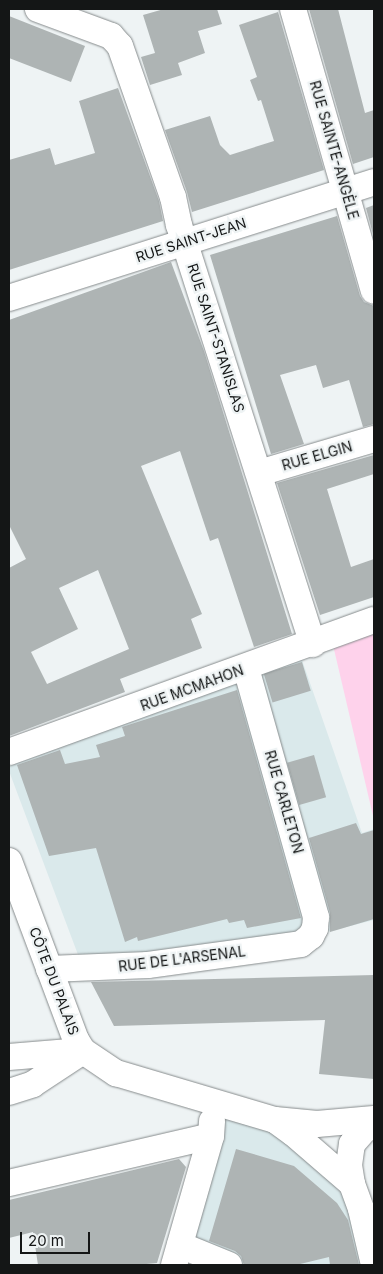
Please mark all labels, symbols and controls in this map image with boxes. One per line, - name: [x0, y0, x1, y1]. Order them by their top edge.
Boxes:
- street label: RUE SAINTE-ANGÈLE: [306, 79, 362, 221]
- street label: RUE SAINT-JEAN: [134, 214, 248, 266]
- street label: RUE SAINT-STANISLAS: [184, 261, 248, 415]
- street label: RUE ELGIN: [280, 438, 354, 474]
- street label: RUE MCMAHON: [138, 662, 246, 714]
- street label: RUE CARLETON: [261, 748, 307, 856]
- street label: CÔTE DU PALAIS: [26, 925, 82, 1037]
- street label: RUE DE L'ARSENAL: [117, 943, 247, 975]
- scale bar: [22, 1222, 92, 1254]
- text: 20 m: [28, 1231, 64, 1250]

